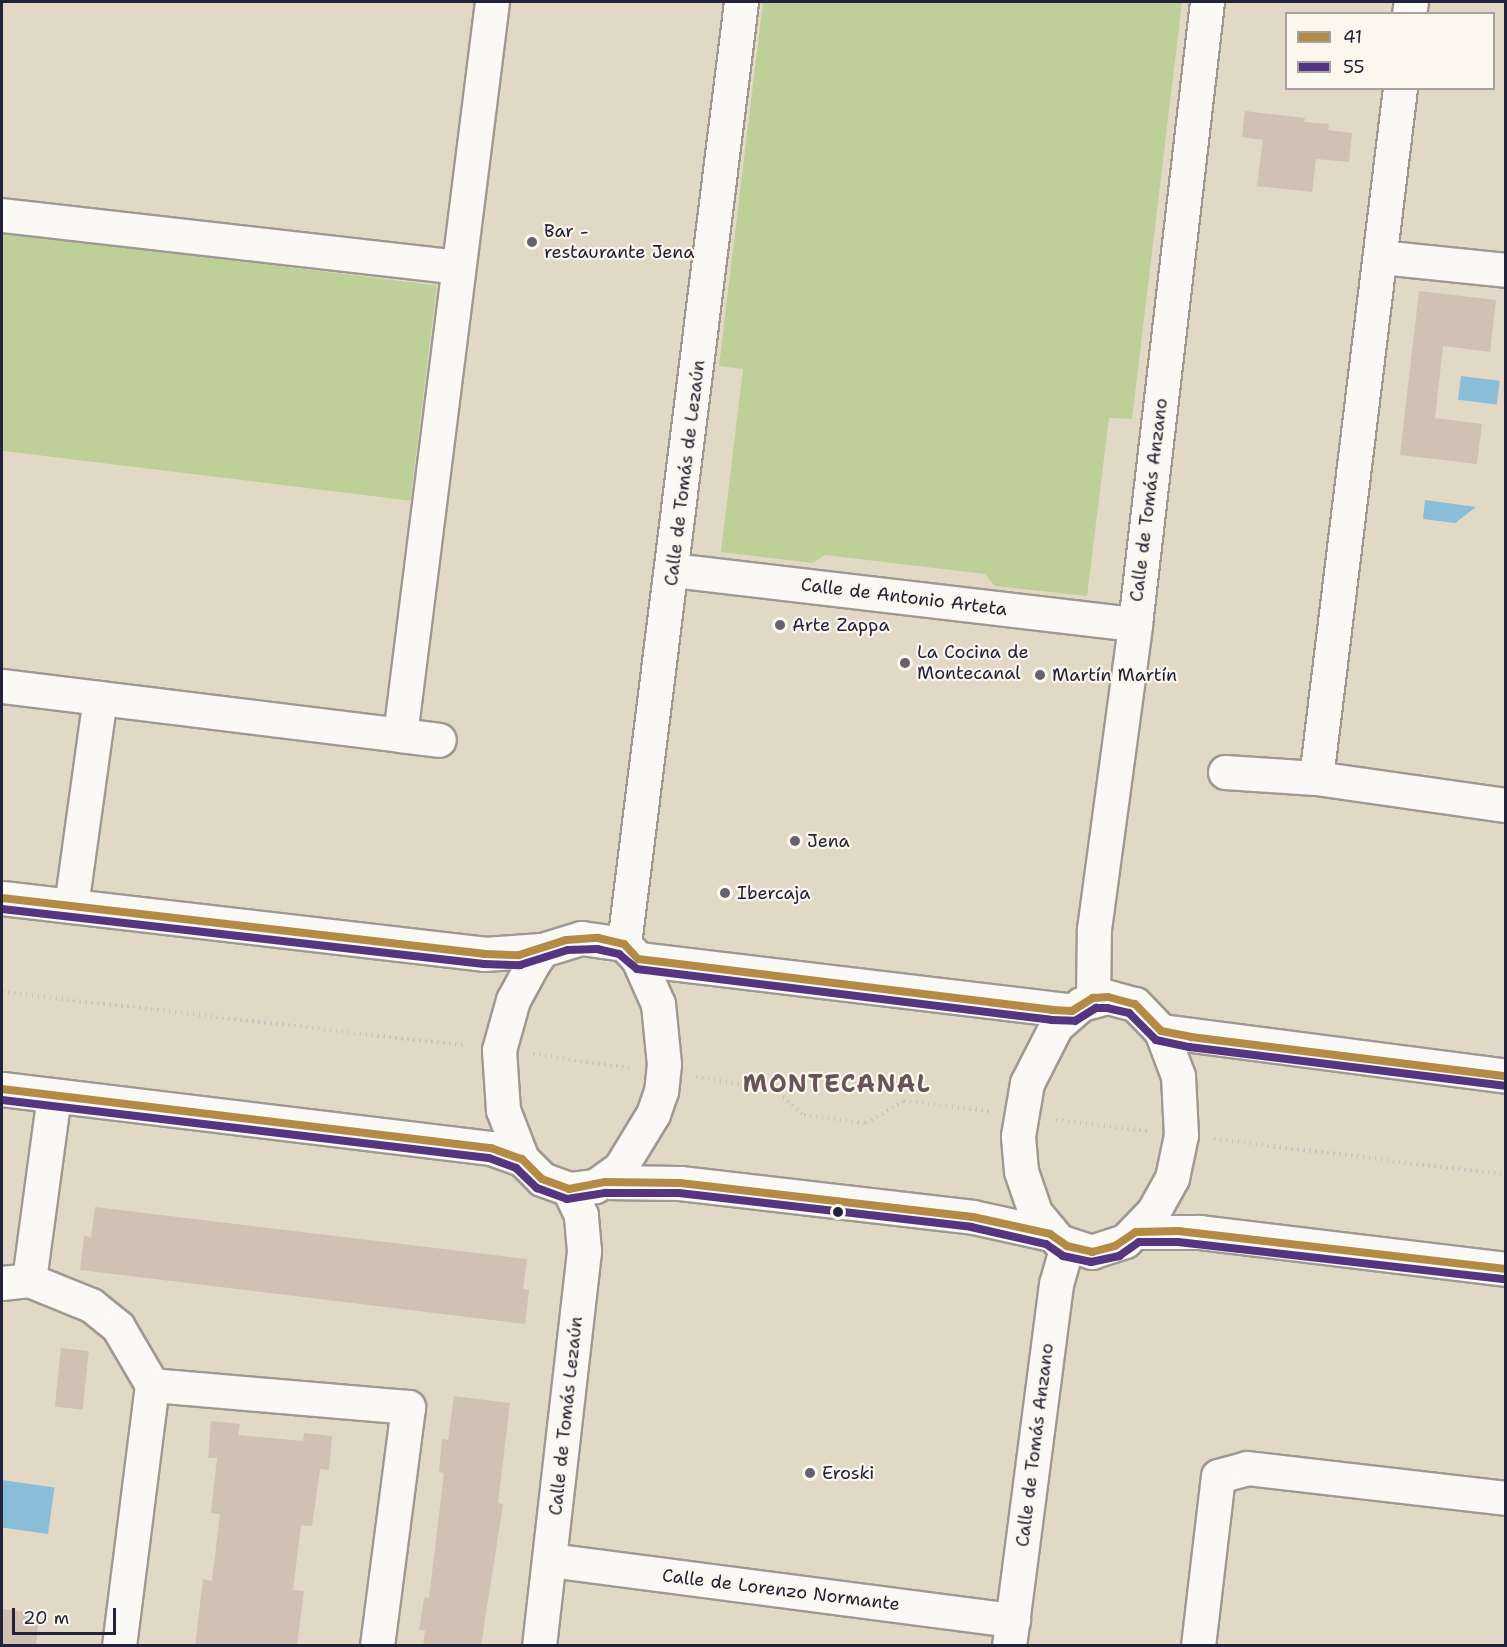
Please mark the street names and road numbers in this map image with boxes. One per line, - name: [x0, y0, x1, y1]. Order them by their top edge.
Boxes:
- street label: Calle de Tomás de Lezaún: [660, 359, 710, 587]
- street label: Calle de Tomás Anzano: [1126, 397, 1172, 603]
- street label: Calle de Antonio Arteta: [800, 574, 1008, 620]
- street label: Calle de Tomás Lezaún: [545, 1315, 587, 1517]
- street label: Calle de Tomás Anzano: [1012, 1342, 1058, 1548]
- street label: Calle de Lorenzo Normante: [661, 1565, 901, 1615]

